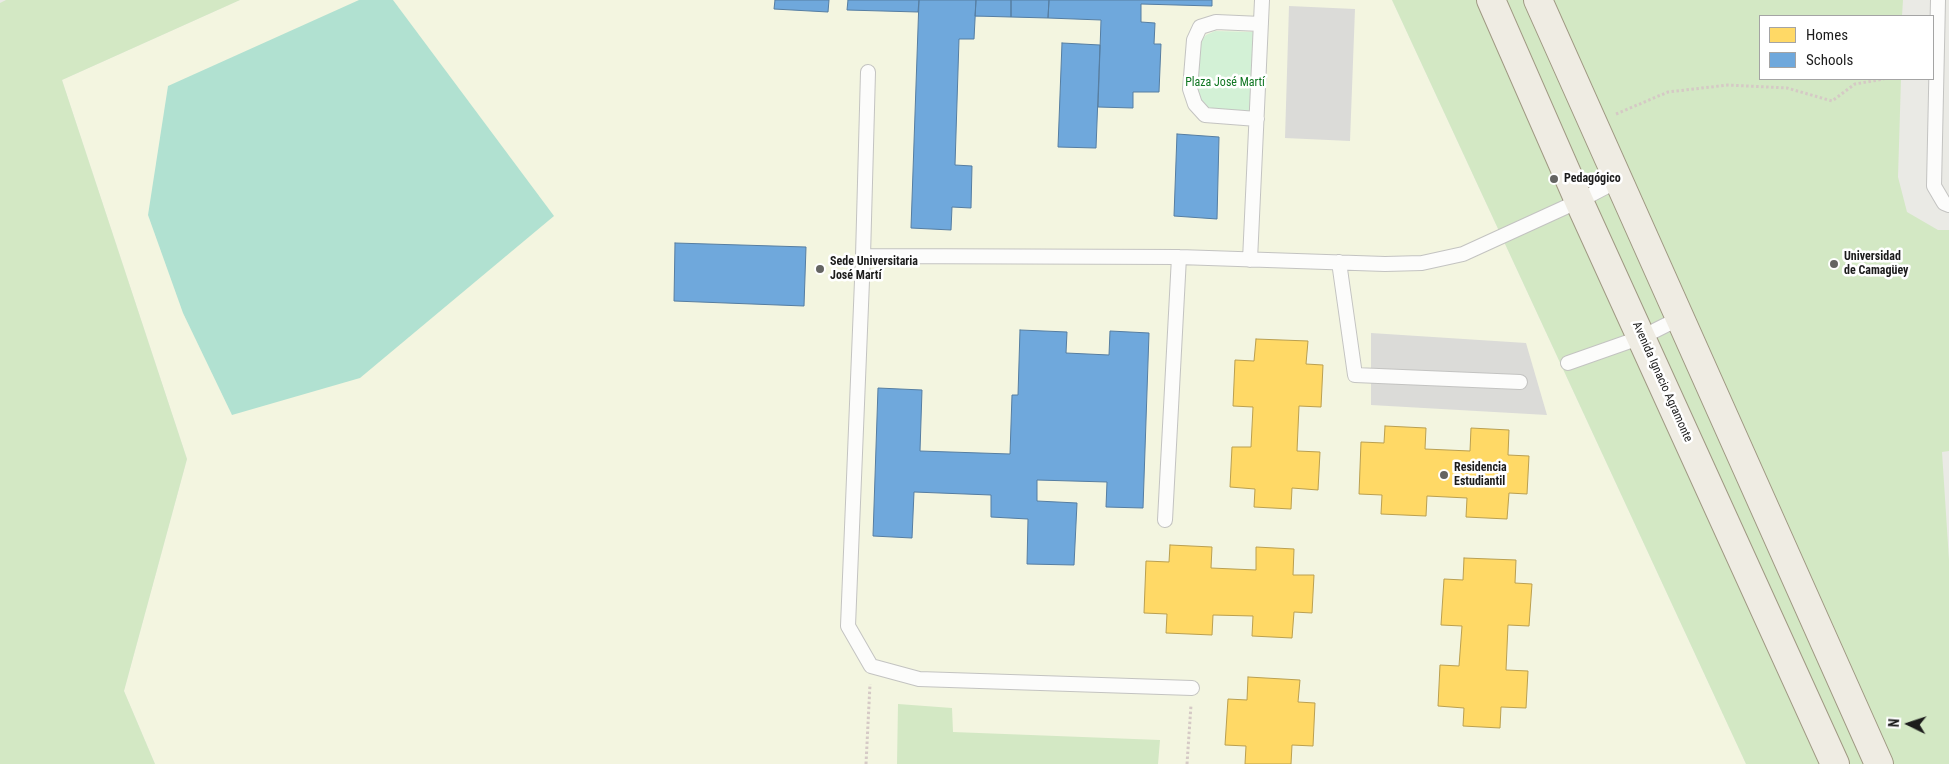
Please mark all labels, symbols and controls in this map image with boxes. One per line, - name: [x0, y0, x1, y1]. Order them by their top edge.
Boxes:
- legend: [1759, 15, 1934, 80]
- text: Homes: [1806, 26, 1848, 44]
- text: Schools: [1806, 51, 1853, 69]
- park label: Plaza José Martí: [1185, 76, 1265, 90]
- place label: Pedagógico: [1564, 172, 1621, 186]
- marker: Pedagógico: [1548, 173, 1560, 185]
- place label: Universidad de Camagüey: [1844, 250, 1908, 278]
- place label: Sede Universitaria José Martí: [830, 255, 918, 283]
- marker: Universidad de Camagüey: [1828, 258, 1840, 270]
- marker: Sede Universitaria José Martí: [814, 263, 826, 275]
- street label: Avenida Ignacio Agramonte: [1629, 320, 1695, 444]
- place label: Residencia Estudiantil: [1454, 461, 1507, 489]
- marker: Residencia Estudiantil: [1438, 469, 1450, 481]
- north arrow: [1884, 699, 1934, 749]
- text: N: [1886, 718, 1902, 728]

